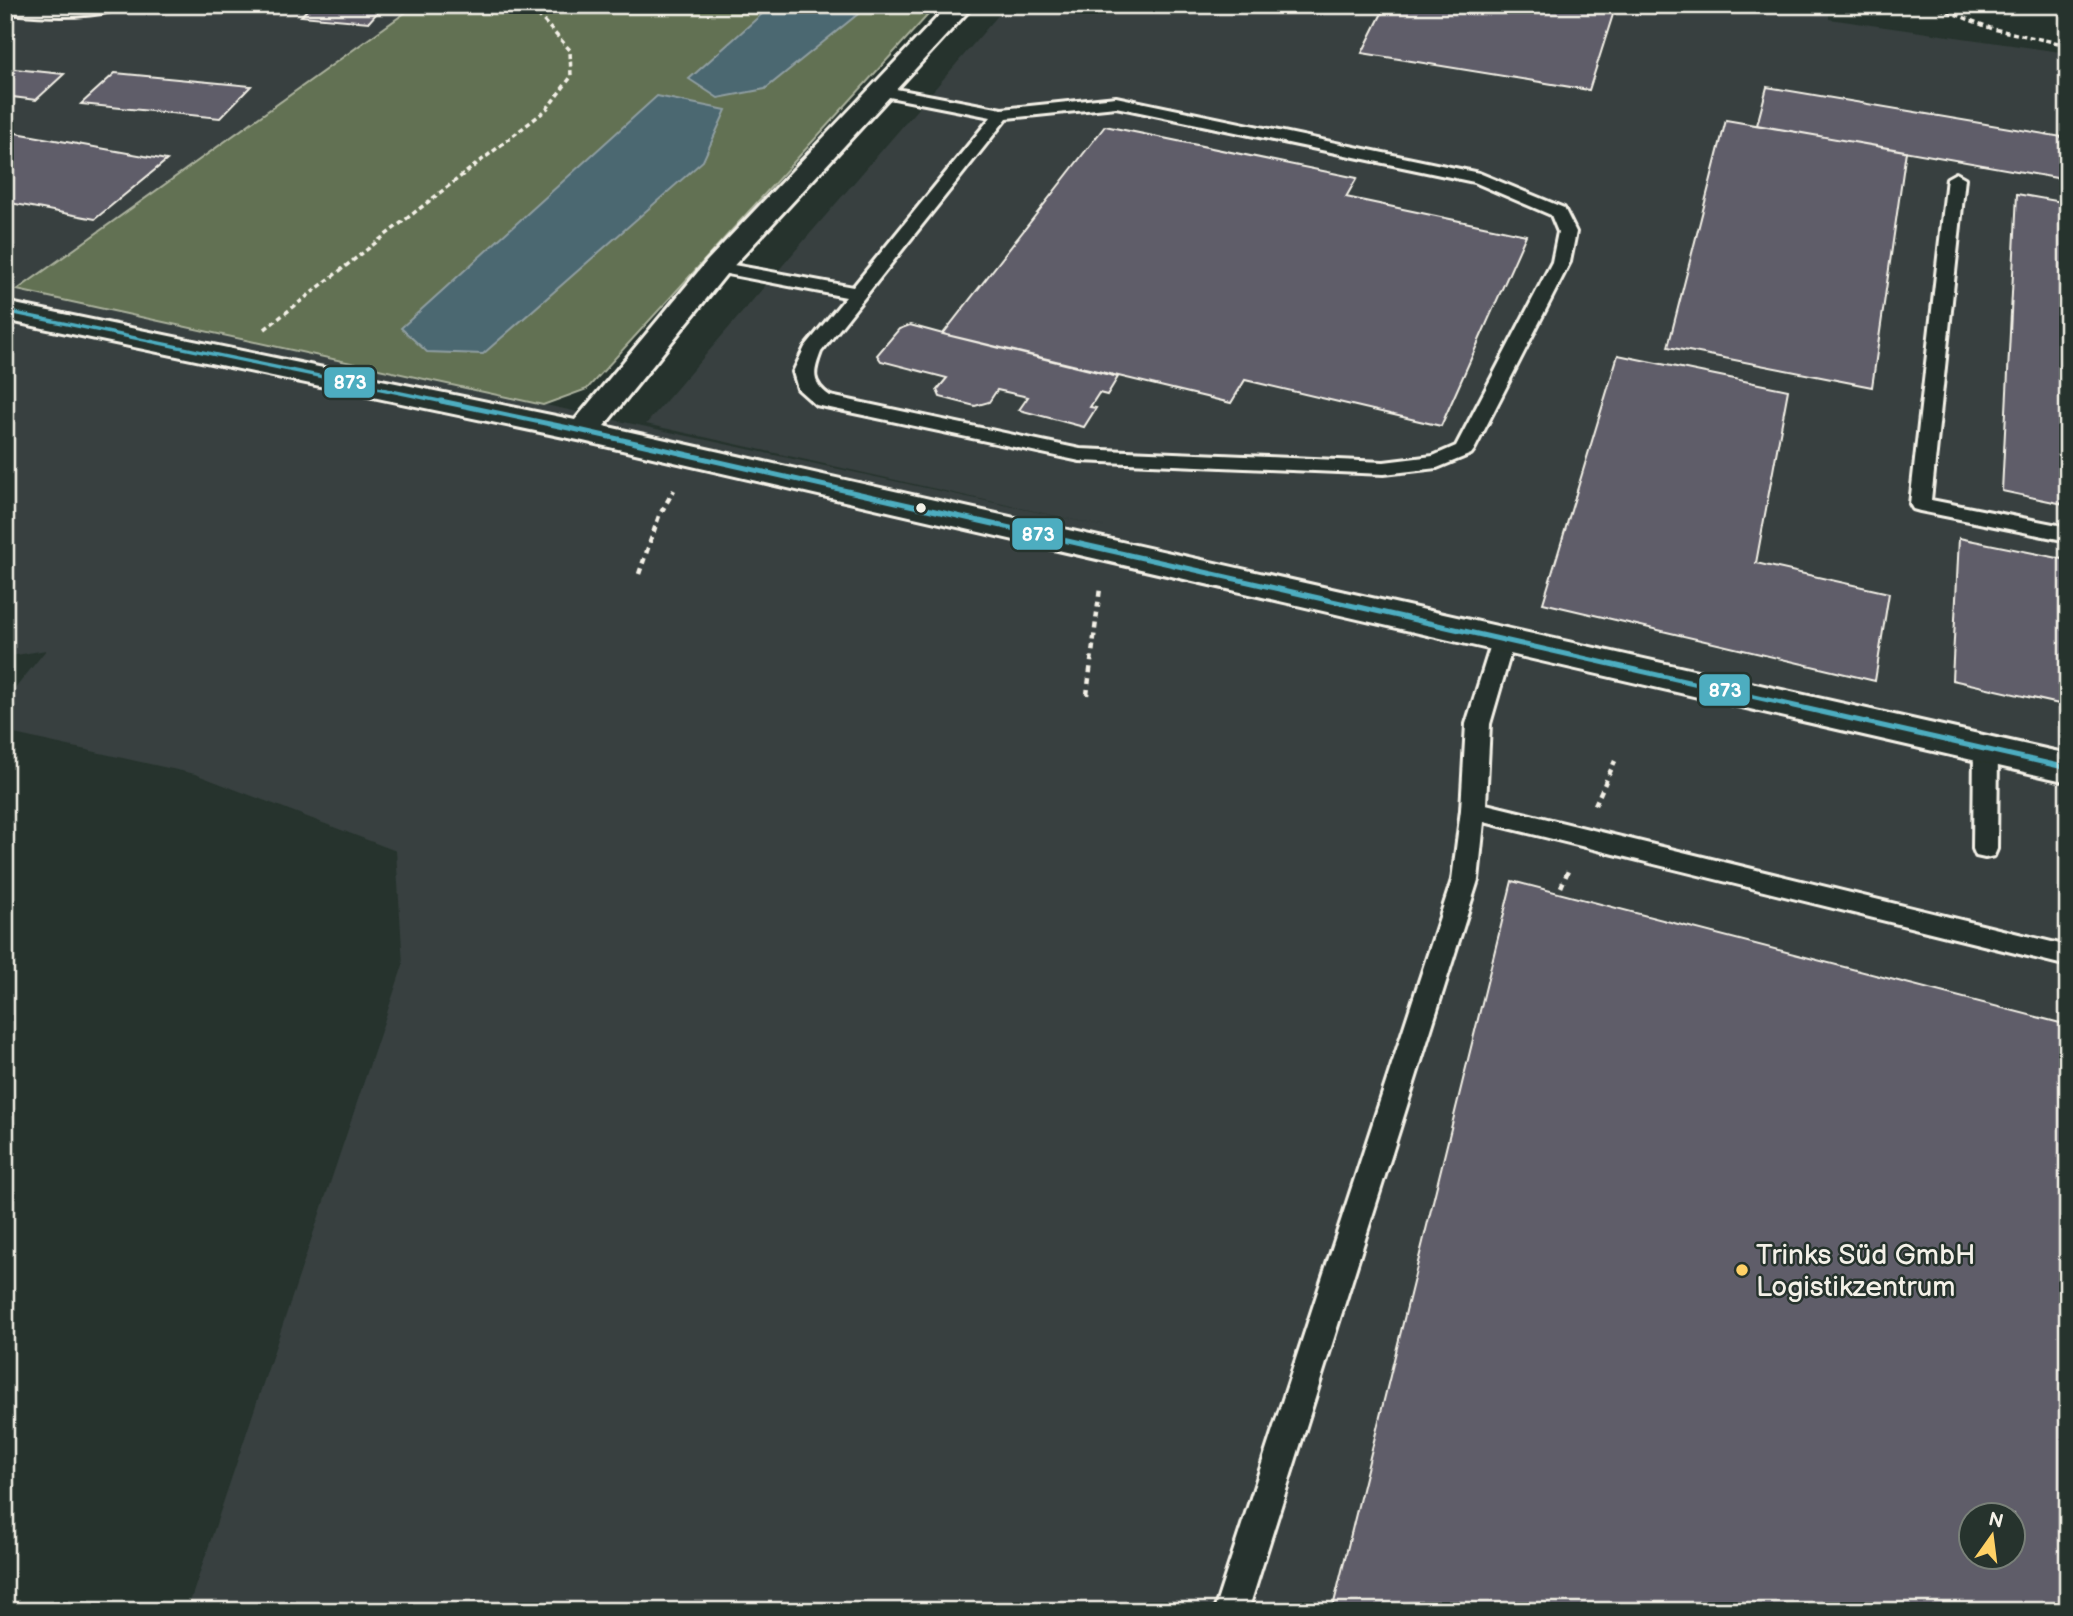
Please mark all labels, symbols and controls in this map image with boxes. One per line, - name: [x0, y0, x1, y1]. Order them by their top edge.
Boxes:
- line badge: 873: [323, 366, 376, 399]
- text: 873: [333, 372, 367, 395]
- unlabelled marker: [914, 501, 928, 515]
- line badge: 873: [1011, 517, 1064, 551]
- text: 873: [1021, 524, 1055, 547]
- line badge: 873: [1698, 673, 1751, 707]
- text: 873: [1708, 680, 1742, 703]
- place label: Trinks Süd GmbH Logistikzentrum: [1756, 1239, 1975, 1304]
- marker: Trinks Süd GmbH Logistikzentrum: [1734, 1262, 1750, 1278]
- north arrow: [1958, 1500, 2028, 1570]
- text: N: [1986, 1508, 2005, 1534]

